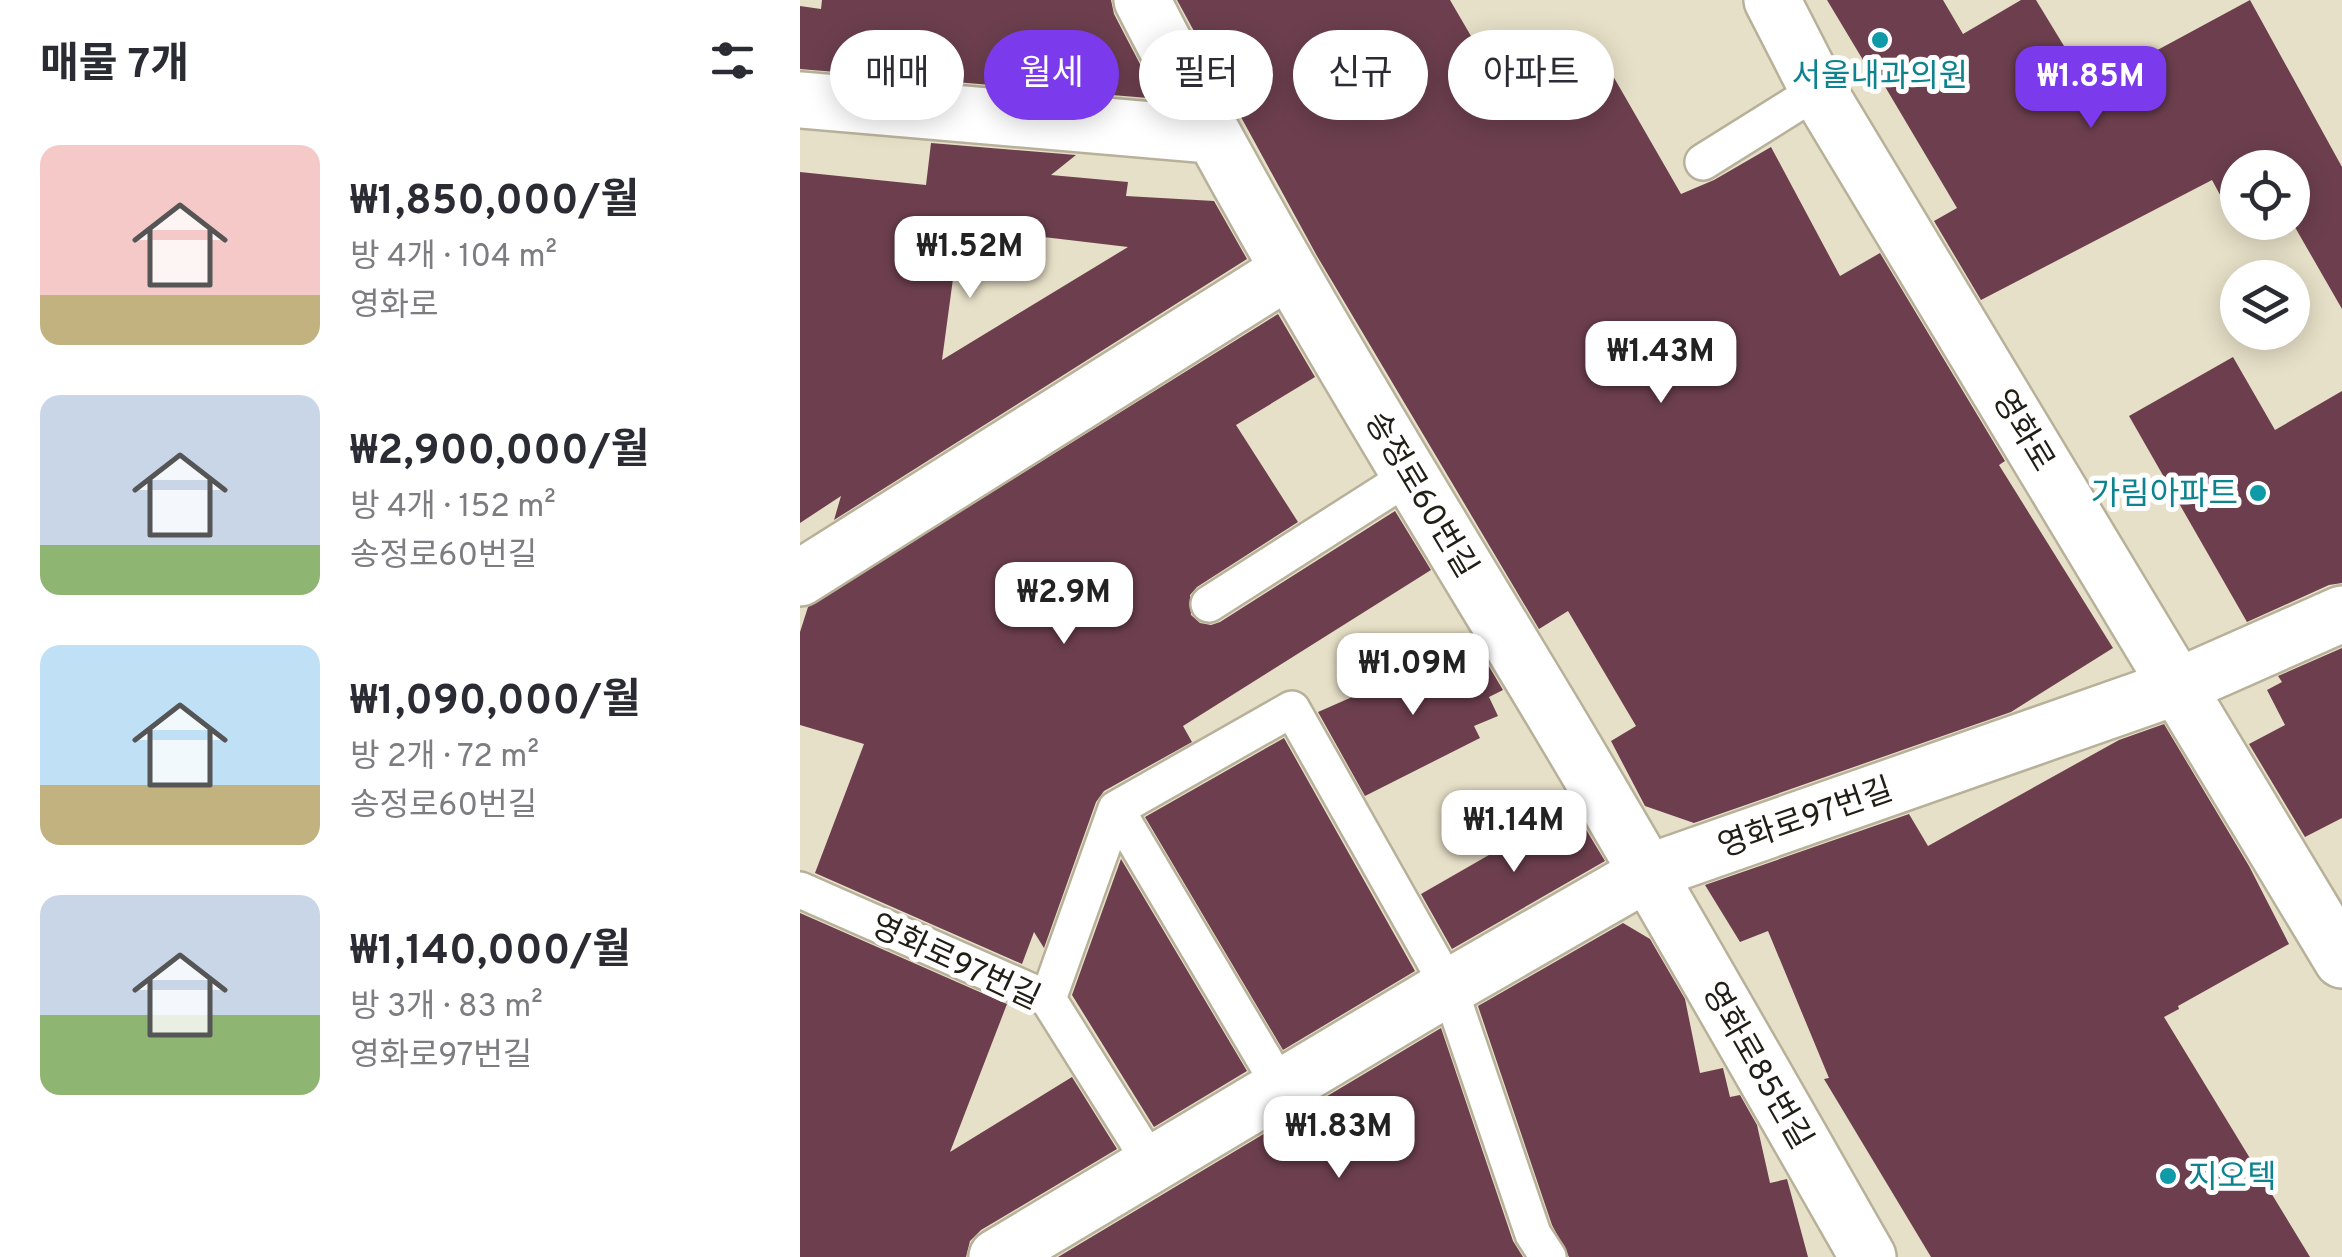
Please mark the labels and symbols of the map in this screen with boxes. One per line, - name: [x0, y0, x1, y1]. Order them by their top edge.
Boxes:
- marker: 서울내과의원: [1869, 29, 1891, 51]
- pin: ₩1.85M: [2010, 46, 2172, 131]
- place label: 서울내과의원: [1792, 58, 1968, 98]
- pin: ₩1.52M: [889, 216, 1051, 301]
- pin: ₩1.43M: [1580, 321, 1742, 406]
- street label: 영화로: [1982, 383, 2061, 480]
- street label: 송정로60번길: [1354, 405, 1485, 586]
- place label: 가림아파트: [2091, 476, 2238, 516]
- marker: 가림아파트: [2247, 482, 2269, 504]
- pin: ₩2.9M: [994, 562, 1134, 647]
- pin: ₩1.09M: [1332, 633, 1494, 718]
- street label: 영화로97번길: [1713, 771, 1899, 868]
- pin: ₩1.14M: [1433, 790, 1595, 875]
- street label: 영화로97번길: [864, 907, 1046, 1020]
- street label: 영화로85번길: [1691, 976, 1819, 1157]
- pin: ₩1.83M: [1258, 1096, 1420, 1181]
- place label: 지오텍: [2188, 1159, 2276, 1199]
- marker: 지오텍: [2157, 1165, 2179, 1187]

